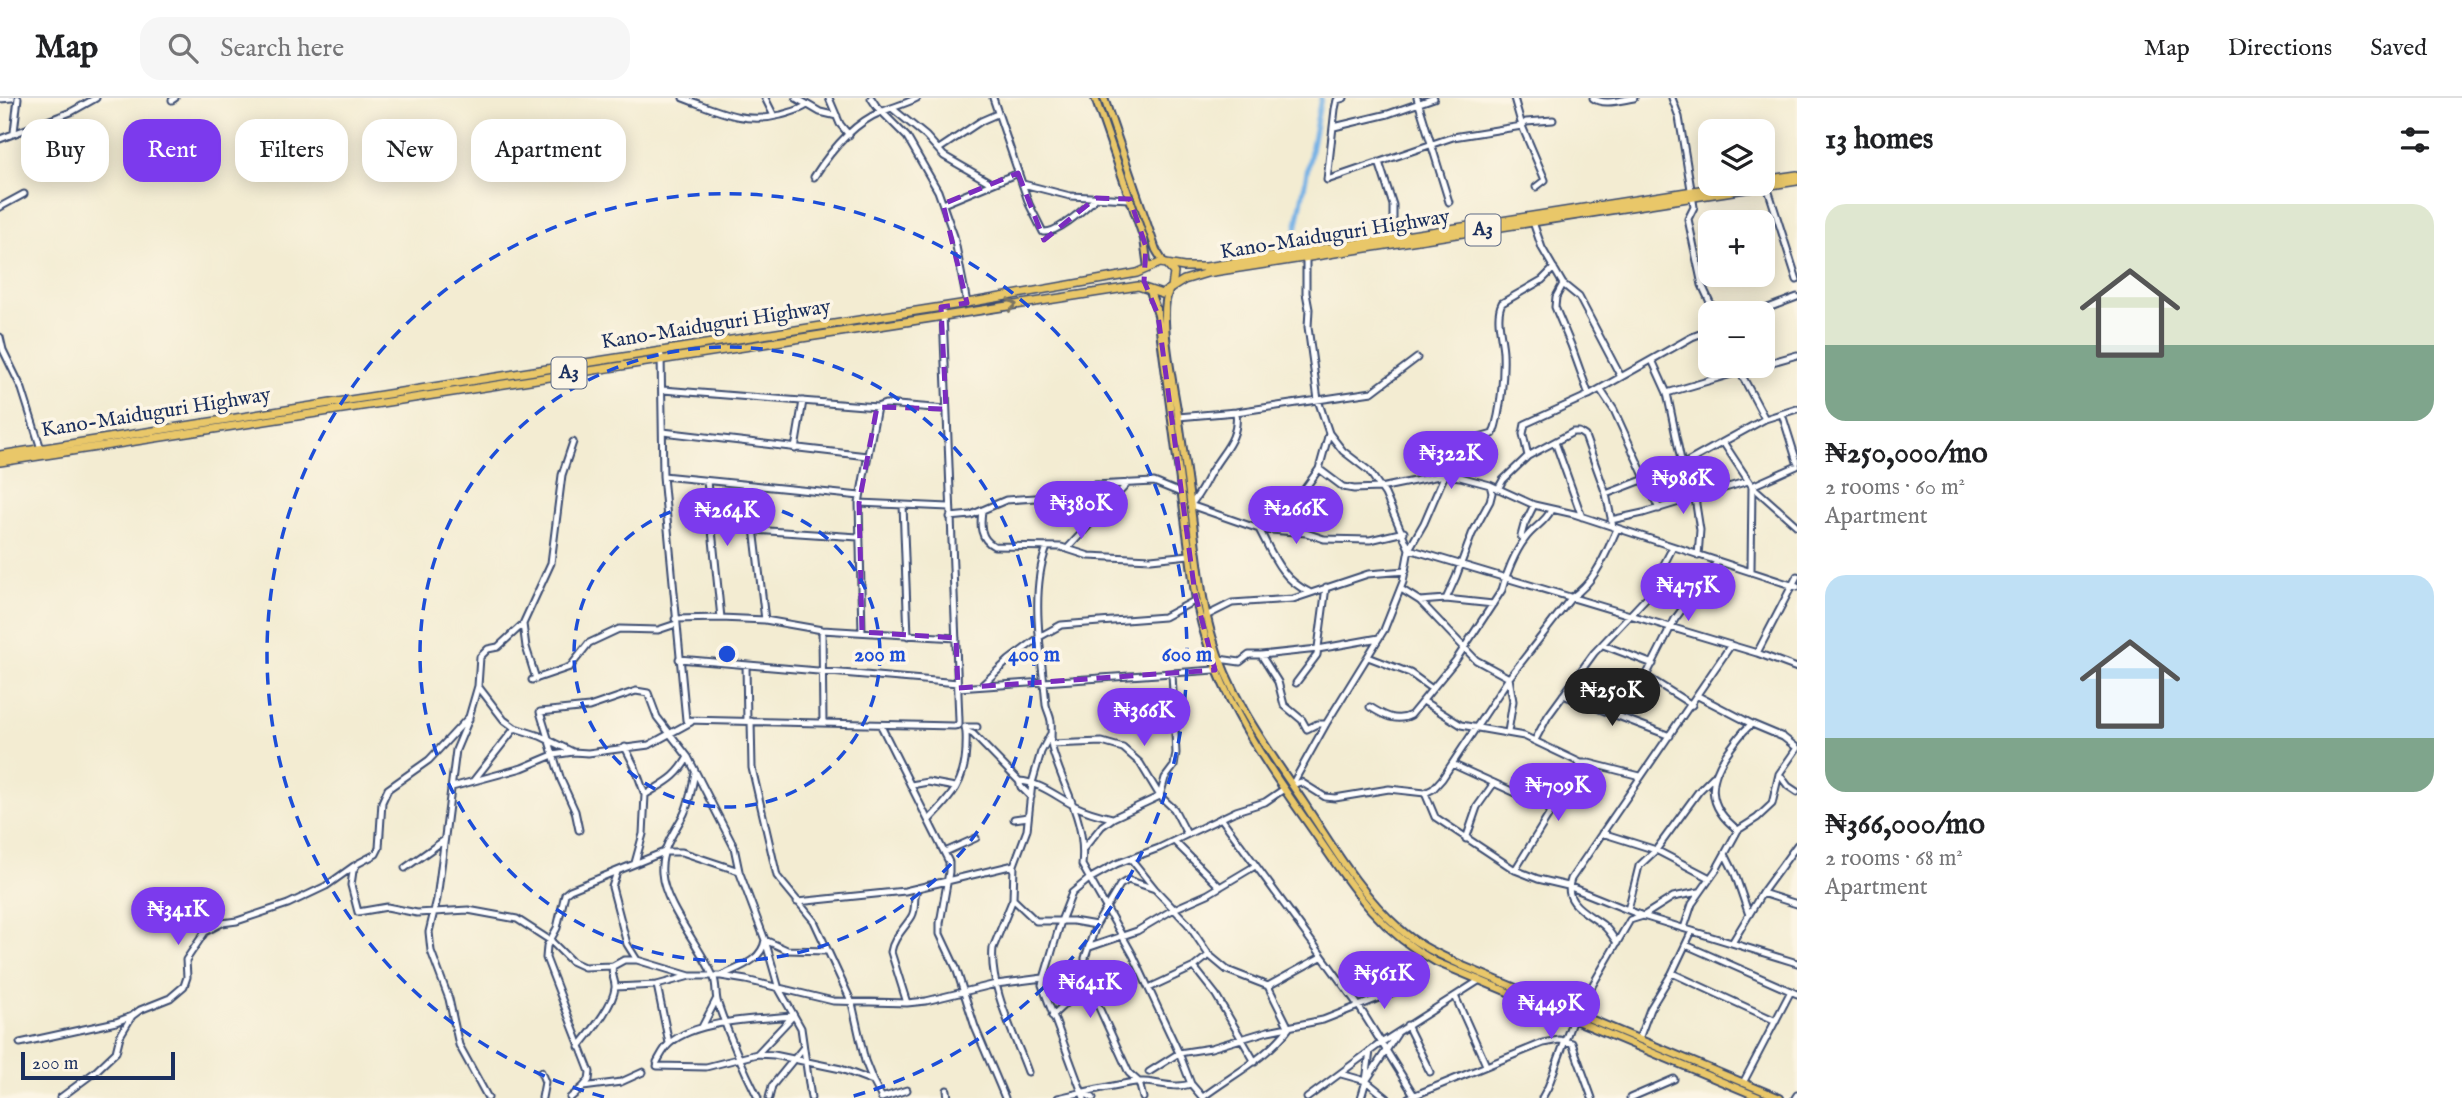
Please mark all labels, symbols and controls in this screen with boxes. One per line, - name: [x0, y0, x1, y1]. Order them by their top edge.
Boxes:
- search box: [140, 17, 630, 80]
- text: Map: [35, 27, 98, 69]
- icon: search: [164, 29, 202, 67]
- text: Search here: [220, 32, 344, 65]
- text: Map: [2144, 33, 2190, 64]
- text: Directions: [2228, 33, 2332, 64]
- text: Saved: [2370, 33, 2427, 64]
- chip: Buy: [21, 119, 109, 182]
- chip: Rent: [123, 119, 221, 182]
- chip: Filters: [235, 119, 348, 182]
- chip: New: [362, 119, 457, 182]
- chip: Apartment: [471, 119, 626, 182]
- map controls: [1698, 119, 1775, 378]
- button: layers: [1698, 119, 1775, 196]
- text: 13 homes: [1825, 121, 1933, 159]
- icon: filters: [2396, 121, 2434, 159]
- street label: Kano-Maiduguri Highway: [1218, 203, 1452, 266]
- button: +: [1698, 210, 1775, 287]
- road number: A3: [1466, 214, 1500, 246]
- icon: home: [2067, 250, 2193, 376]
- street label: Kano-Maiduguri Highway: [599, 293, 833, 356]
- one-way arrow: [1006, 297, 1017, 312]
- button: −: [1698, 301, 1775, 378]
- road number: A3: [552, 358, 586, 388]
- street label: Kano-Maiduguri Highway: [39, 381, 273, 444]
- pin: ₦322K: [1402, 432, 1500, 491]
- text: ₦250,000/mo: [1825, 435, 1988, 473]
- text: ₦322K: [1419, 439, 1483, 468]
- pin: ₦986K: [1634, 456, 1732, 516]
- text: ₦986K: [1652, 464, 1714, 493]
- text: 2 rooms · 60 m²: [1825, 473, 1965, 502]
- pin: ₦380K: [1032, 482, 1130, 541]
- pin: ₦266K: [1247, 486, 1345, 546]
- pin: ₦264K: [678, 489, 776, 548]
- text: ₦380K: [1050, 489, 1112, 518]
- text: ₦266K: [1264, 494, 1328, 523]
- text: ₦264K: [694, 496, 760, 525]
- text: Apartment: [1825, 502, 1928, 531]
- pin: ₦475K: [1639, 564, 1737, 623]
- text: ₦475K: [1657, 571, 1719, 600]
- icon: home: [2067, 621, 2193, 747]
- centre of rings: [715, 642, 739, 666]
- text: 200 m: [854, 642, 906, 669]
- text: 400 m: [1008, 642, 1061, 669]
- text: 600 m: [1162, 642, 1213, 669]
- pin: ₦250K: [1563, 668, 1661, 728]
- text: ₦250K: [1580, 676, 1644, 705]
- pin: ₦366K: [1095, 688, 1193, 748]
- text: ₦366K: [1113, 696, 1175, 725]
- pin: ₦709K: [1509, 764, 1607, 823]
- text: ₦709K: [1525, 771, 1591, 800]
- text: ₦366,000/mo: [1825, 806, 1985, 844]
- text: 2 rooms · 68 m²: [1825, 844, 1963, 873]
- text: Apartment: [1825, 873, 1928, 902]
- pin: ₦341K: [129, 888, 227, 947]
- text: ₦341K: [147, 895, 209, 924]
- pin: ₦561K: [1335, 951, 1433, 1011]
- text: ₦561K: [1354, 959, 1414, 988]
- pin: ₦641K: [1041, 960, 1139, 1020]
- text: ₦641K: [1059, 968, 1121, 997]
- pin: ₦449K: [1502, 982, 1600, 1041]
- text: ₦449K: [1518, 989, 1584, 1018]
- scale bar: [21, 1049, 175, 1081]
- text: 200 m: [32, 1052, 78, 1076]

